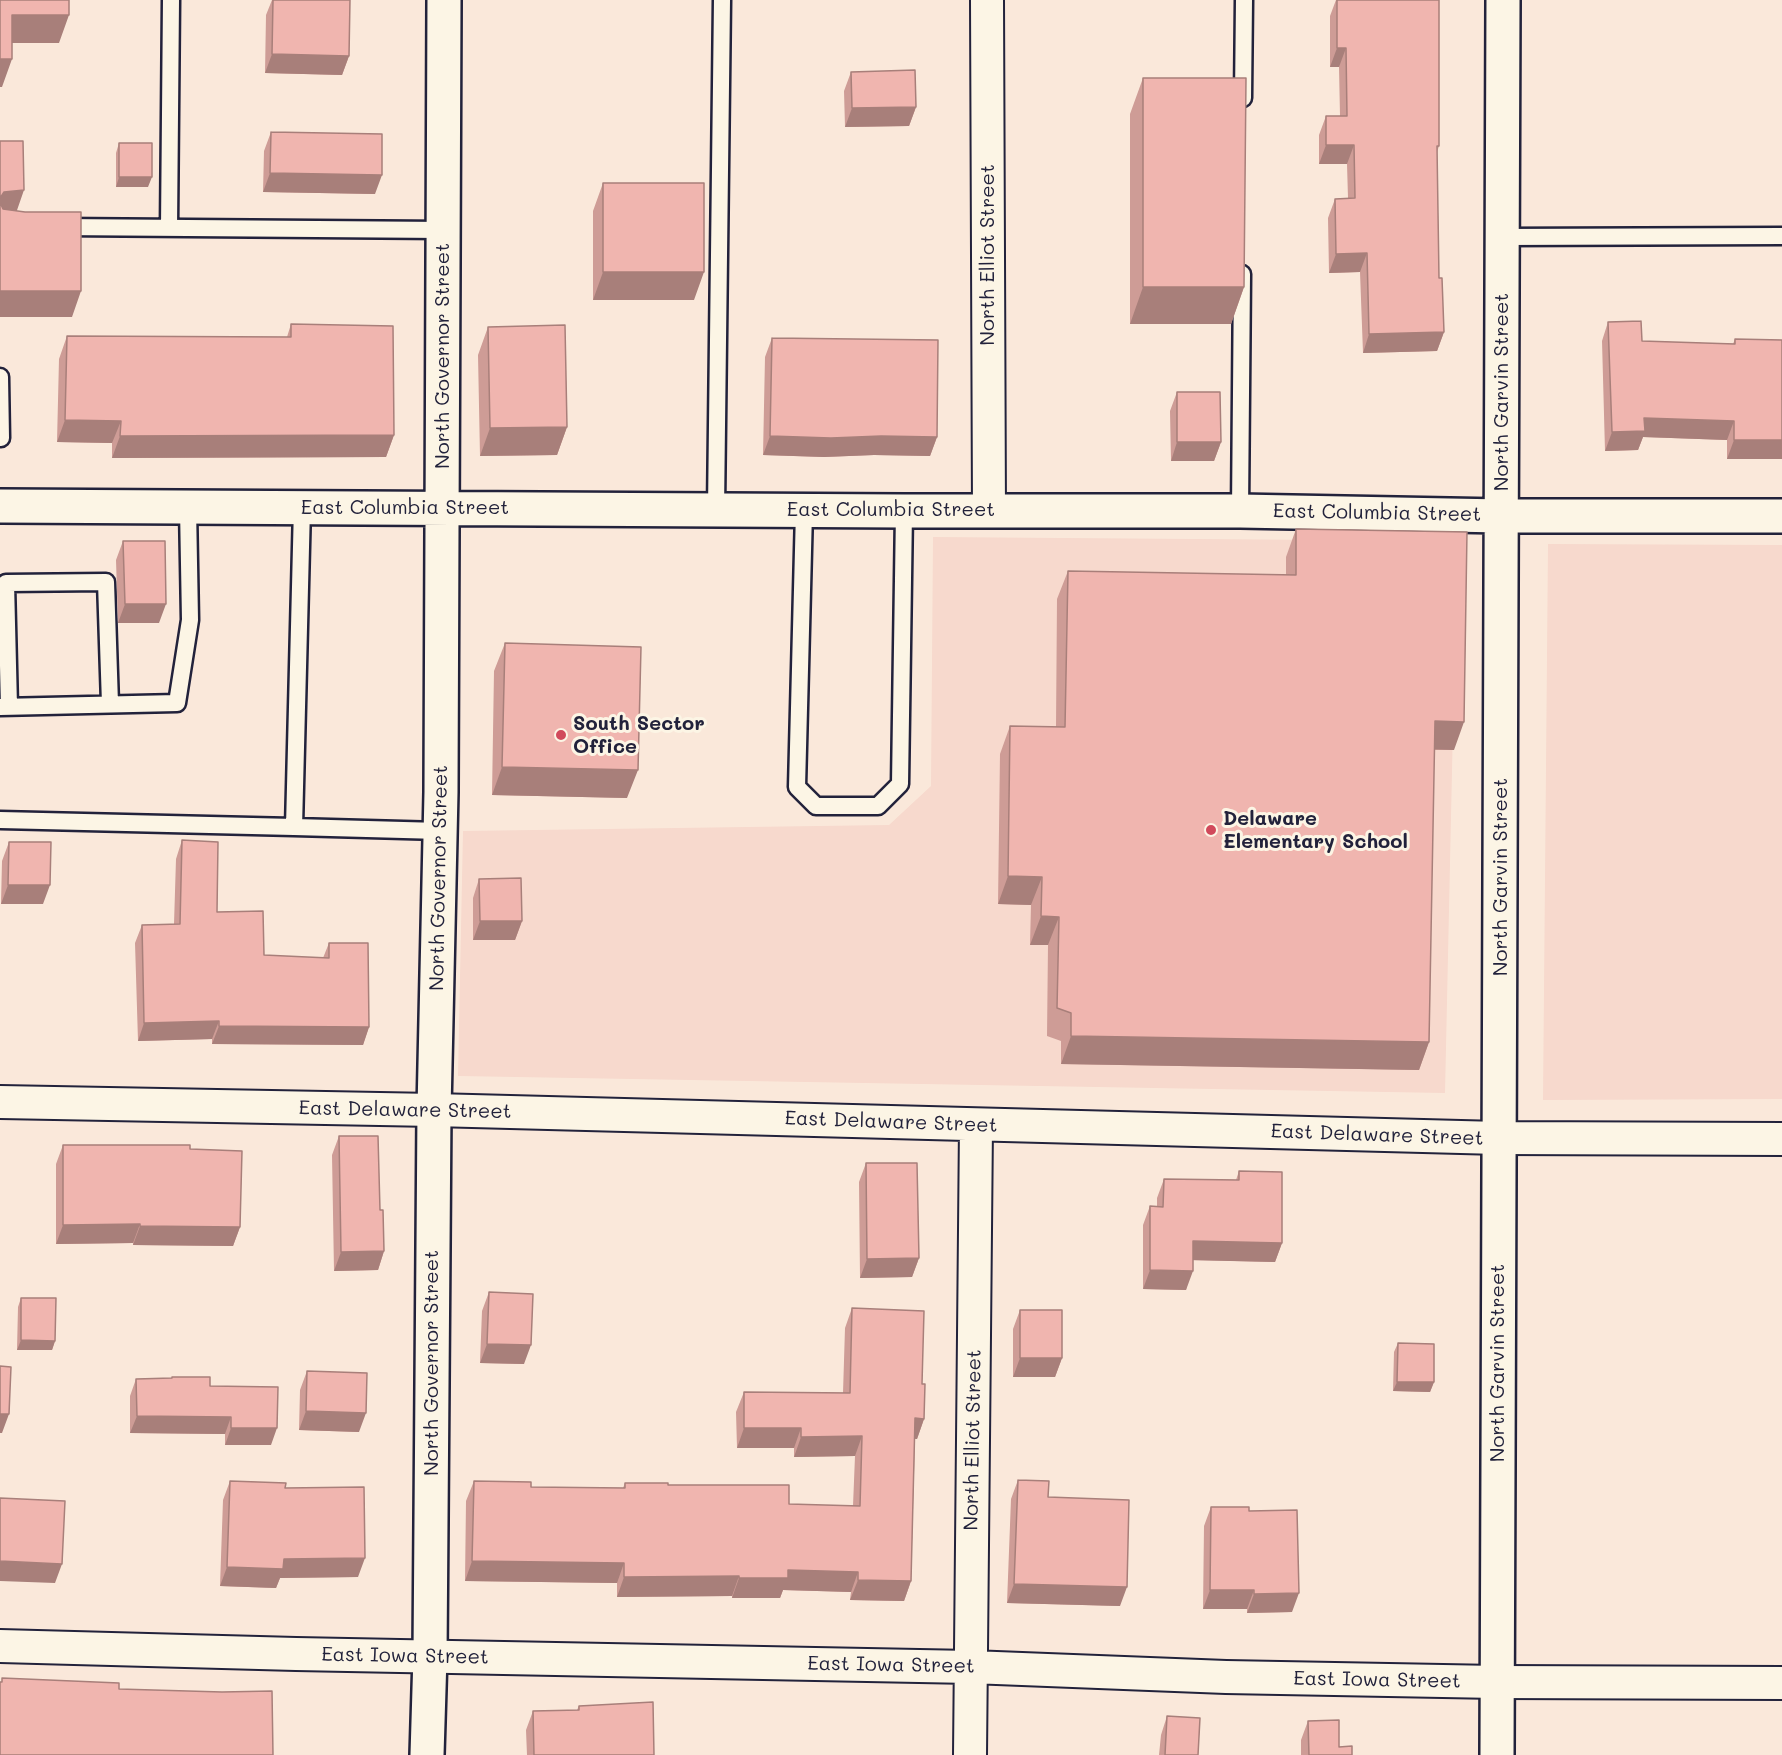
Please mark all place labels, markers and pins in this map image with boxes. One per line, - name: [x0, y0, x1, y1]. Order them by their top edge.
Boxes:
- place label: South Sector Office: [573, 712, 705, 759]
- marker: South Sector Office: [554, 728, 568, 742]
- place label: Delaware Elementary School: [1223, 807, 1408, 854]
- marker: Delaware Elementary School: [1204, 823, 1218, 837]

